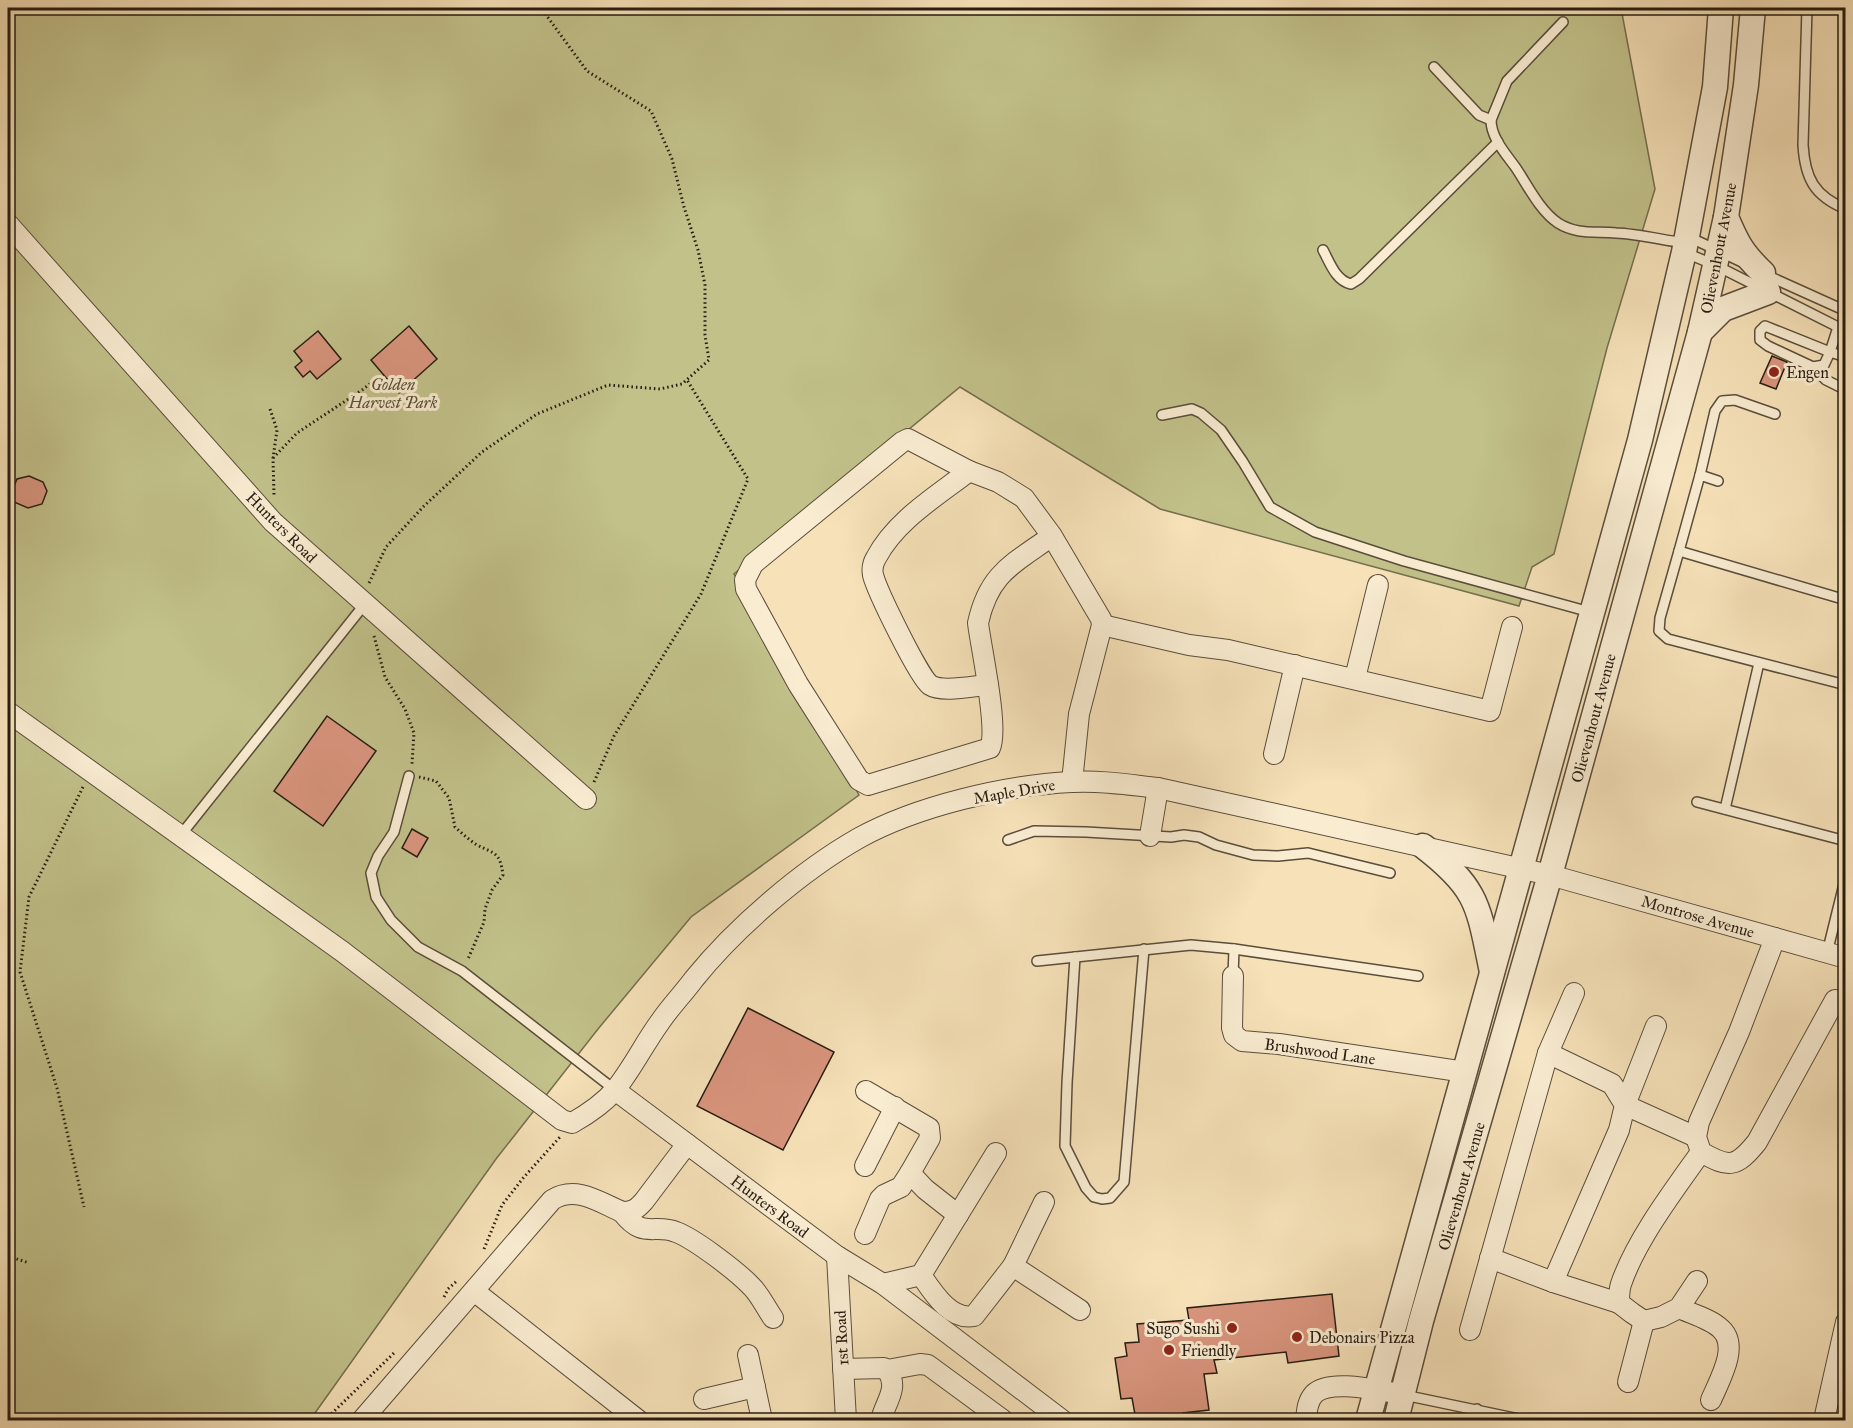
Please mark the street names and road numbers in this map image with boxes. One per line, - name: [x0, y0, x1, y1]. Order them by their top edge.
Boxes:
- street label: Olievenhout Avenue: [1696, 181, 1741, 315]
- street label: Hunters Road: [242, 488, 321, 567]
- street label: Olievenhout Avenue: [1567, 651, 1620, 785]
- street label: Maple Drive: [972, 775, 1057, 808]
- street label: Montrose Avenue: [1639, 891, 1757, 942]
- street label: Brushwood Lane: [1263, 1034, 1377, 1069]
- street label: Olievenhout Avenue: [1434, 1119, 1489, 1253]
- street label: Hunters Road: [727, 1171, 812, 1242]
- street label: 1st Road: [831, 1310, 852, 1366]

